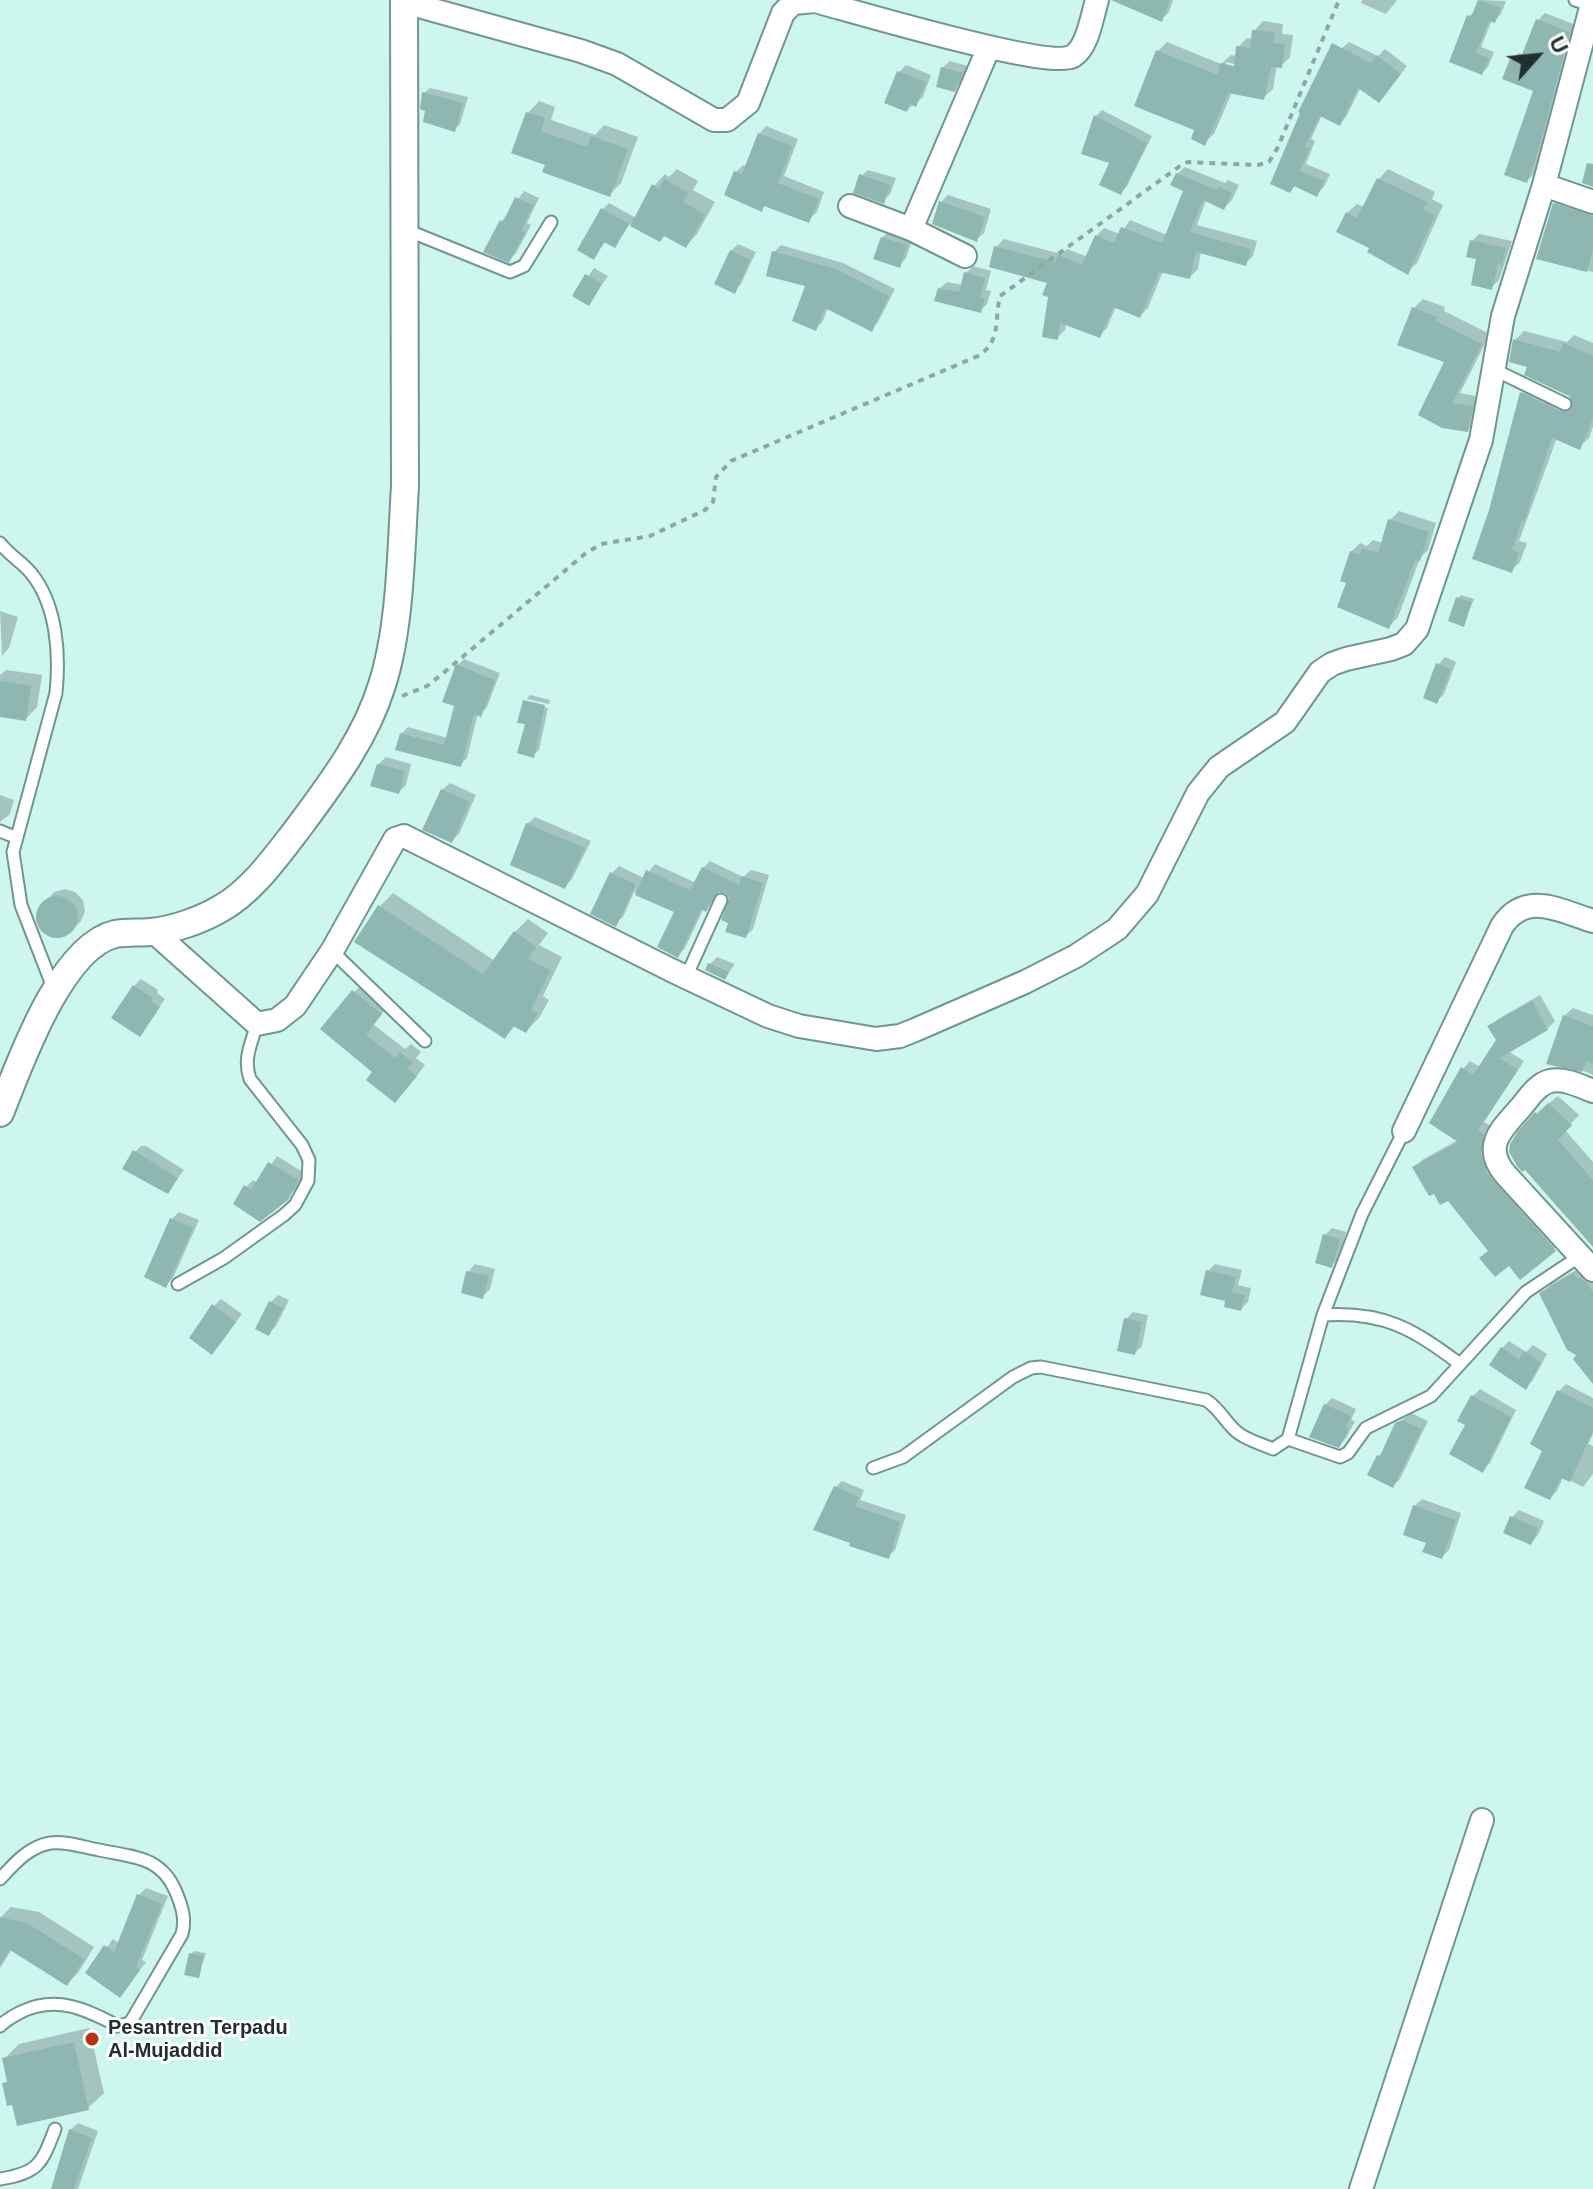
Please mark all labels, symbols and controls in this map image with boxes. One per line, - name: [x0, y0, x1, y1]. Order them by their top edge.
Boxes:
- north arrow: [1497, 16, 1577, 96]
- text: U: [1544, 32, 1574, 58]
- place label: Pesantren Terpadu Al-Mujaddid: [108, 2016, 288, 2063]
- marker: Pesantren Terpadu Al-Mujaddid: [83, 2030, 101, 2048]

